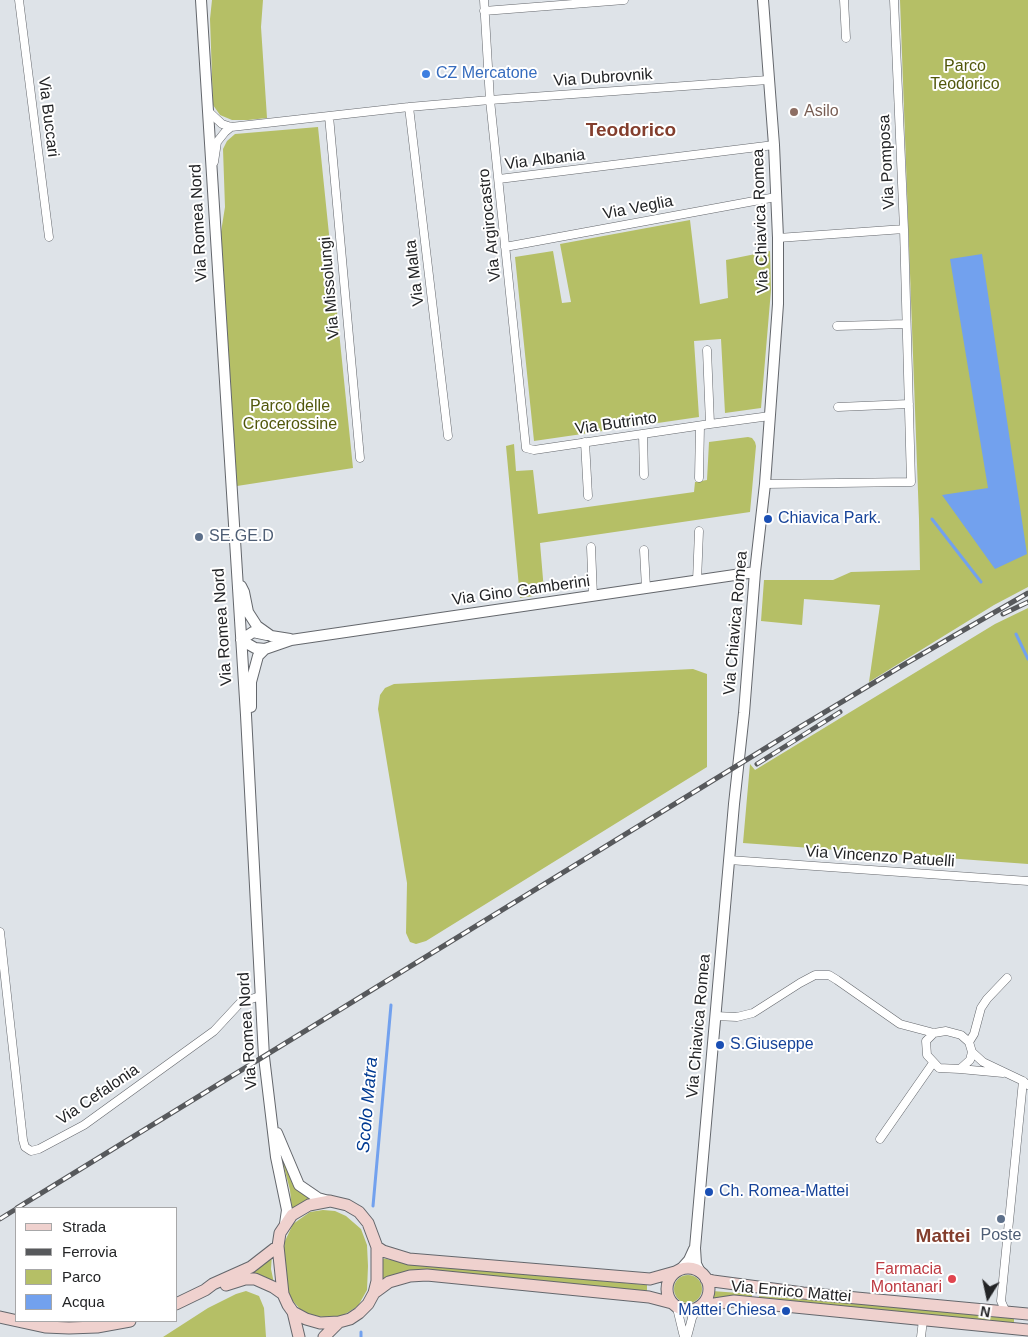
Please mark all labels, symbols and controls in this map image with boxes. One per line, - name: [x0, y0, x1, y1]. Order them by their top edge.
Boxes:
- park label: Parco Teodorico: [930, 57, 1000, 95]
- place label: CZ Mercatone: [436, 64, 537, 84]
- street label: Via Dubrovnik: [553, 65, 653, 91]
- marker: CZ Mercatone: [420, 68, 432, 80]
- street label: Via Buccari: [34, 76, 62, 158]
- place label: Asilo: [804, 102, 839, 122]
- marker: Asilo: [788, 106, 800, 118]
- street label: Via Pomposa: [875, 114, 899, 210]
- district label: Teodorico: [586, 120, 676, 142]
- street label: Via Albania: [504, 146, 586, 174]
- street label: Via Chiavica Romea: [749, 148, 773, 294]
- street label: Via Romea Nord: [186, 164, 212, 282]
- street label: Via Argirocastro: [475, 168, 505, 282]
- street label: Via Veglia: [601, 192, 675, 224]
- street label: Via Missolungi: [316, 236, 344, 340]
- street label: Via Malta: [401, 239, 429, 307]
- park label: Parco delle Crocerossine: [243, 397, 337, 435]
- street label: Via Butrinto: [574, 409, 658, 439]
- place label: Chiavica Park.: [778, 509, 881, 529]
- marker: Chiavica Park.: [762, 513, 774, 525]
- place label: SE.GE.D: [209, 527, 274, 547]
- marker: SE.GE.D: [193, 531, 205, 543]
- street label: Via Chiavica Romea: [720, 550, 752, 696]
- street label: Via Romea Nord: [209, 567, 237, 687]
- street label: Via Gino Gamberini: [451, 572, 591, 610]
- street label: Via Vincenzo Patuelli: [805, 842, 955, 872]
- street label: Via Chiavica Romea: [683, 953, 715, 1099]
- street label: Via Romea Nord: [234, 971, 262, 1091]
- place label: S.Giuseppe: [730, 1035, 814, 1055]
- marker: S.Giuseppe: [714, 1039, 726, 1051]
- water label: Scolo Matra: [353, 1056, 383, 1154]
- street label: Via Cefalonia: [53, 1061, 143, 1129]
- place label: Ch. Romea-Mattei: [719, 1182, 849, 1202]
- marker: Ch. Romea-Mattei: [703, 1186, 715, 1198]
- legend: [15, 1207, 178, 1322]
- marker: Poste: [995, 1213, 1007, 1225]
- text: Strada: [62, 1218, 106, 1235]
- district label: Mattei: [916, 1226, 970, 1248]
- place label: Poste: [981, 1226, 1021, 1246]
- text: Ferrovia: [62, 1243, 117, 1260]
- place label: Farmacia Montanari: [871, 1260, 942, 1298]
- text: Parco: [62, 1268, 101, 1285]
- north arrow: [963, 1272, 1013, 1322]
- marker: Farmacia Montanari: [946, 1273, 958, 1285]
- street label: Via Enrico Mattei: [730, 1277, 852, 1307]
- text: Acqua: [62, 1293, 105, 1310]
- place label: Mattei Chiesa: [678, 1301, 776, 1321]
- text: N: [979, 1303, 992, 1321]
- marker: Mattei Chiesa: [780, 1305, 792, 1317]

